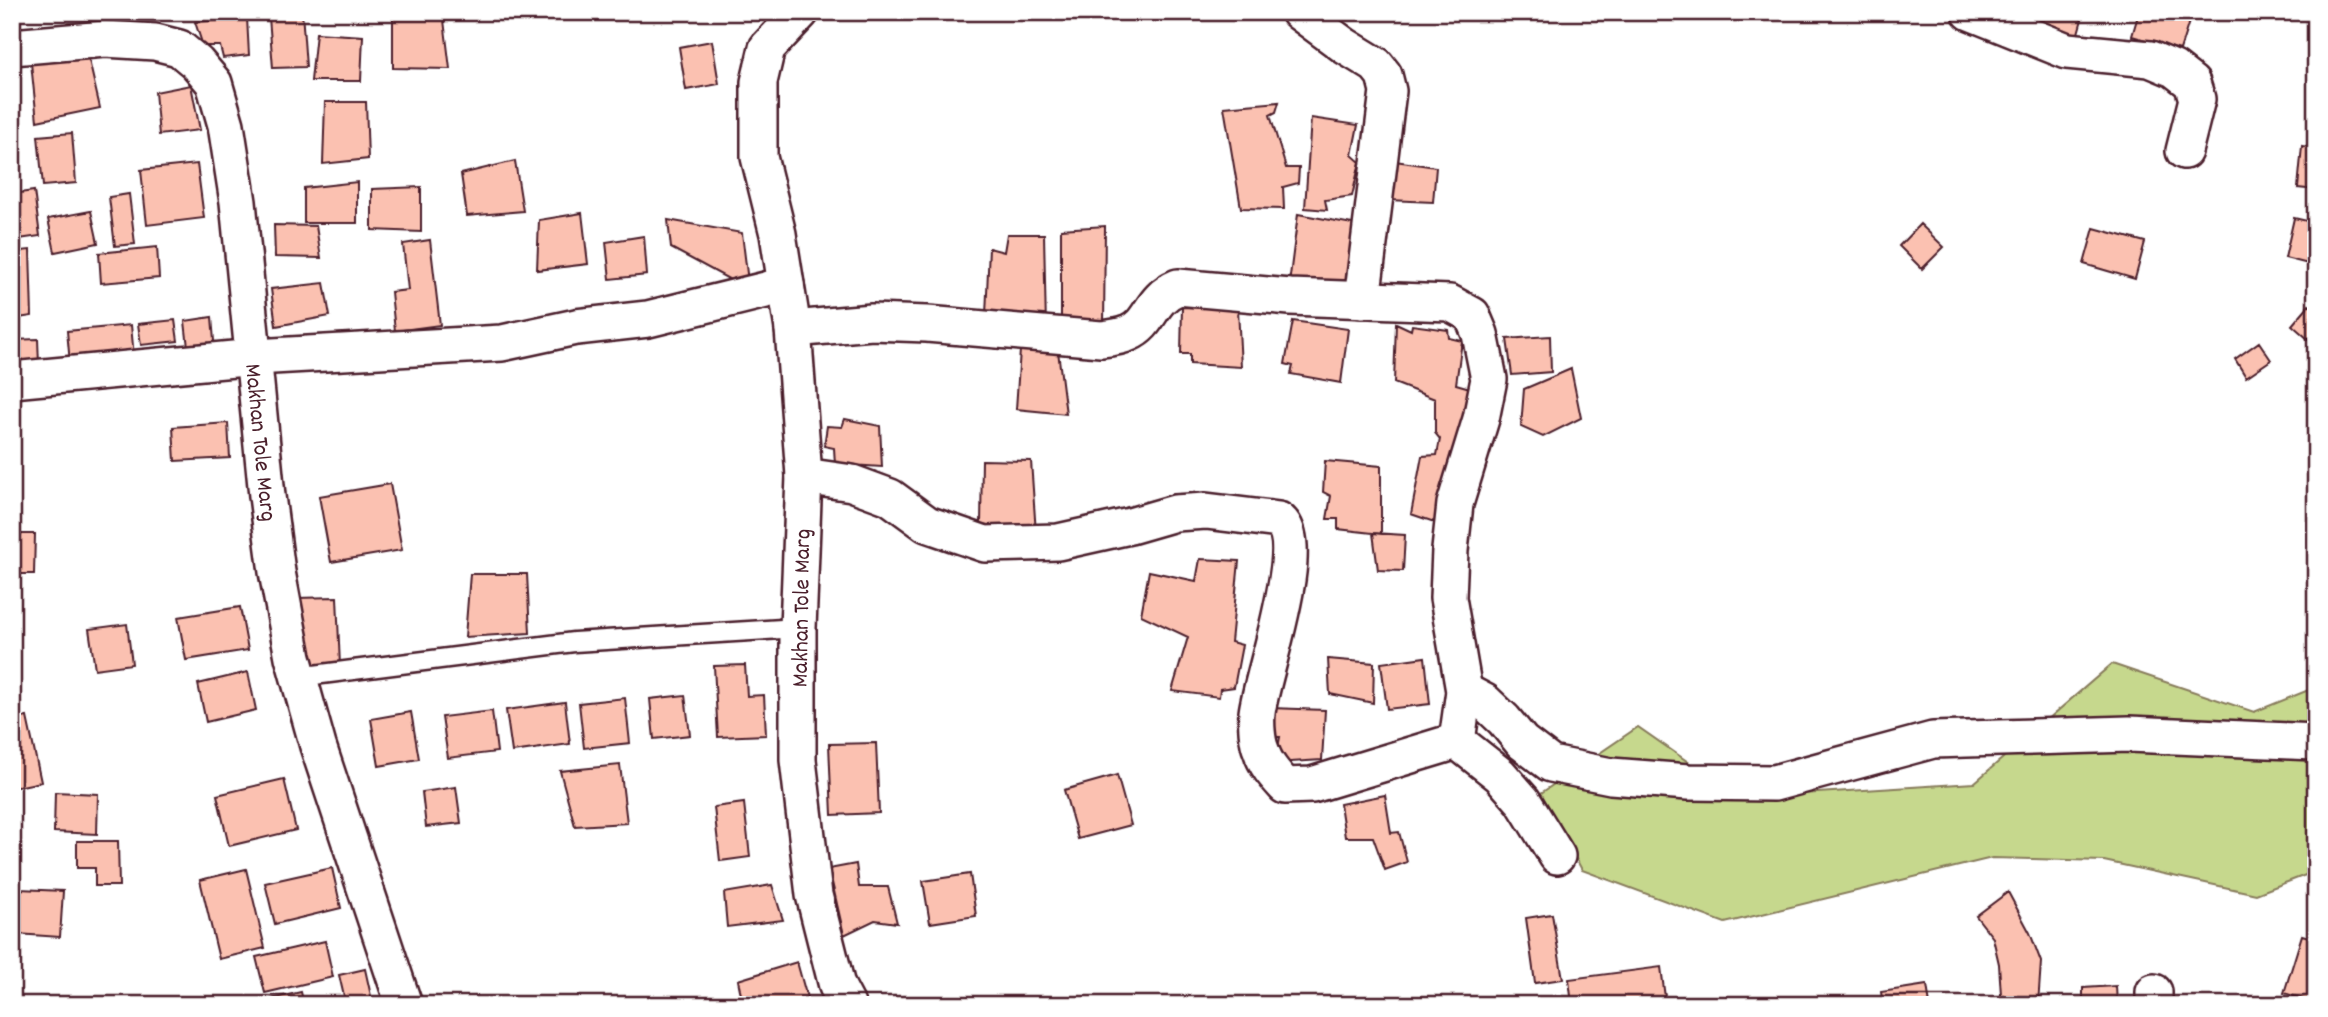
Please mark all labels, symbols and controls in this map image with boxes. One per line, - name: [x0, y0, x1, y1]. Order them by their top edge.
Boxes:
- street label: Makhan Tole Marg: [234, 362, 284, 524]
- street label: Makhan Tole Marg: [785, 528, 821, 688]

